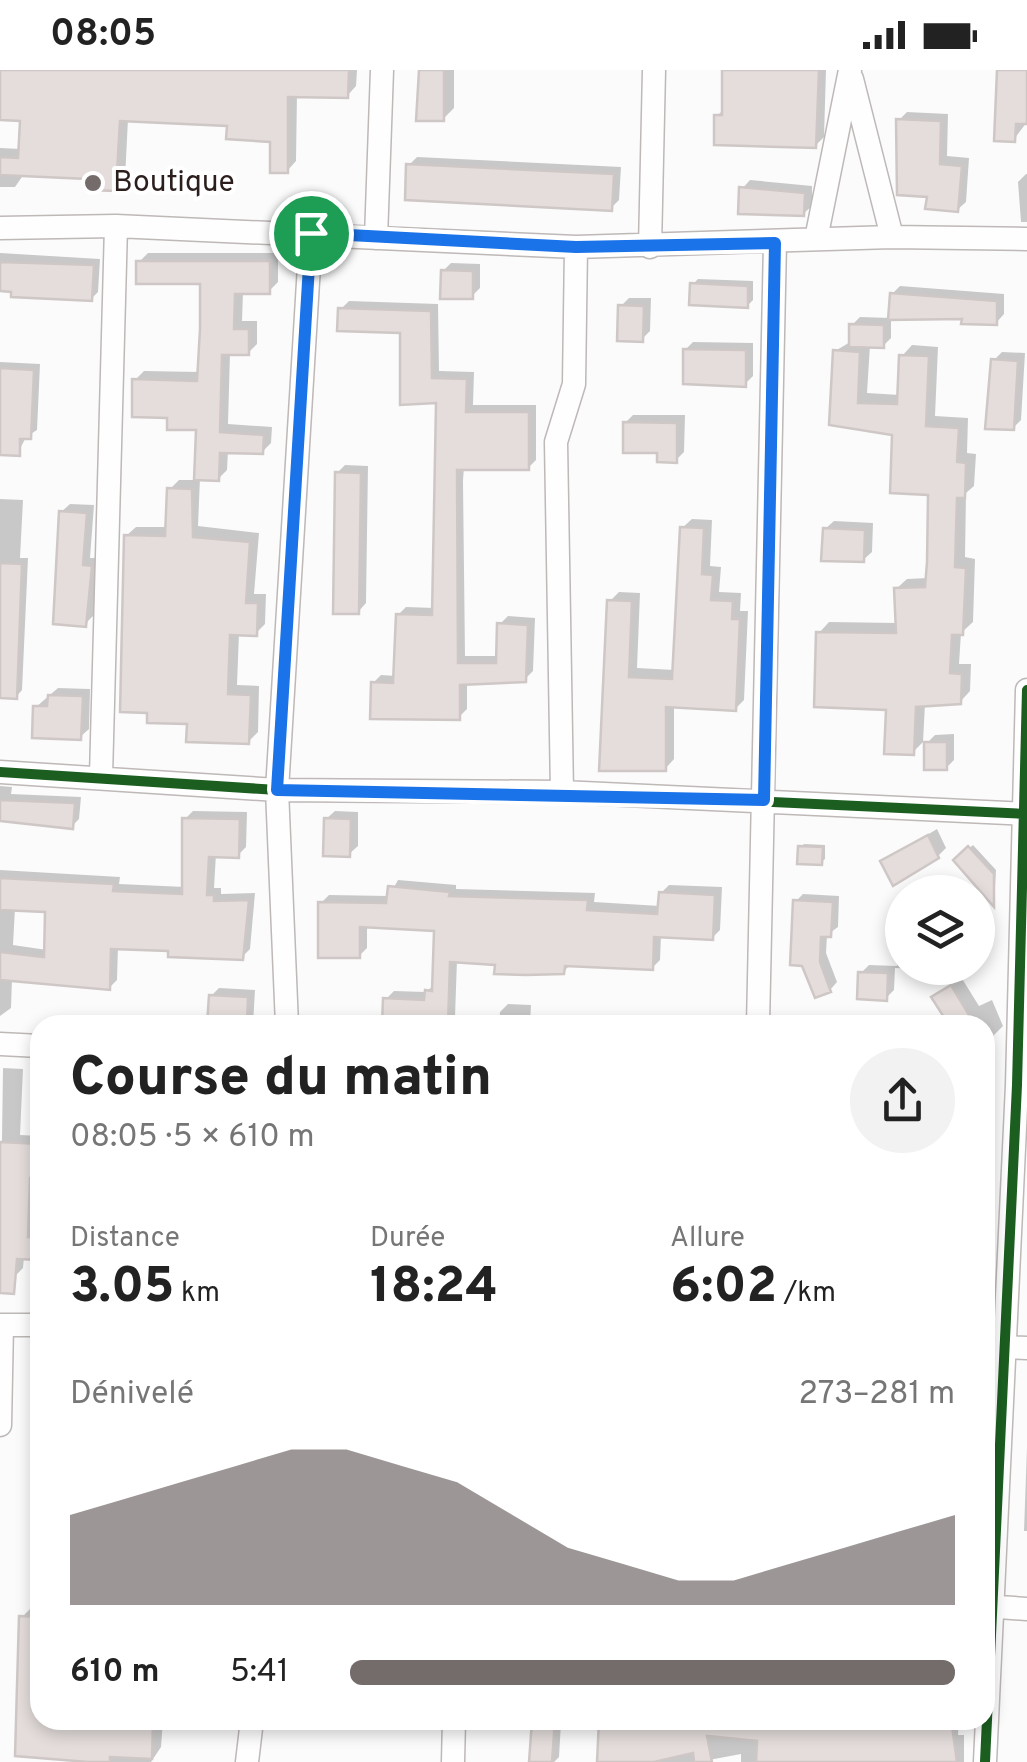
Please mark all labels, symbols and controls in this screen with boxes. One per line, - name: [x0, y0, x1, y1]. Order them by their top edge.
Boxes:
- text: 08:05: [50, 11, 156, 60]
- place label: Boutique: [113, 165, 235, 202]
- marker: Boutique: [82, 172, 104, 194]
- pin: [269, 191, 354, 276]
- icon: arrive: [284, 206, 339, 261]
- map controls: [885, 875, 995, 985]
- button: layers: [885, 875, 995, 985]
- text: Course du matin: [70, 1045, 492, 1115]
- button: share: [850, 1048, 955, 1153]
- text: 08:05 · 5 × 610 m: [70, 1118, 315, 1158]
- text: Distance: [70, 1221, 180, 1257]
- text: Durée: [370, 1221, 445, 1257]
- text: Allure: [670, 1221, 745, 1257]
- text: 3.05: [70, 1257, 174, 1320]
- text: 18:24: [370, 1257, 498, 1320]
- text: 6:02: [670, 1257, 777, 1320]
- text: km: [174, 1276, 220, 1312]
- text: /km: [777, 1276, 836, 1312]
- text: Dénivelé: [70, 1375, 194, 1415]
- text: 273–281 m: [798, 1375, 955, 1415]
- text: 610 m: [70, 1653, 160, 1693]
- text: 5:41: [230, 1653, 289, 1693]

